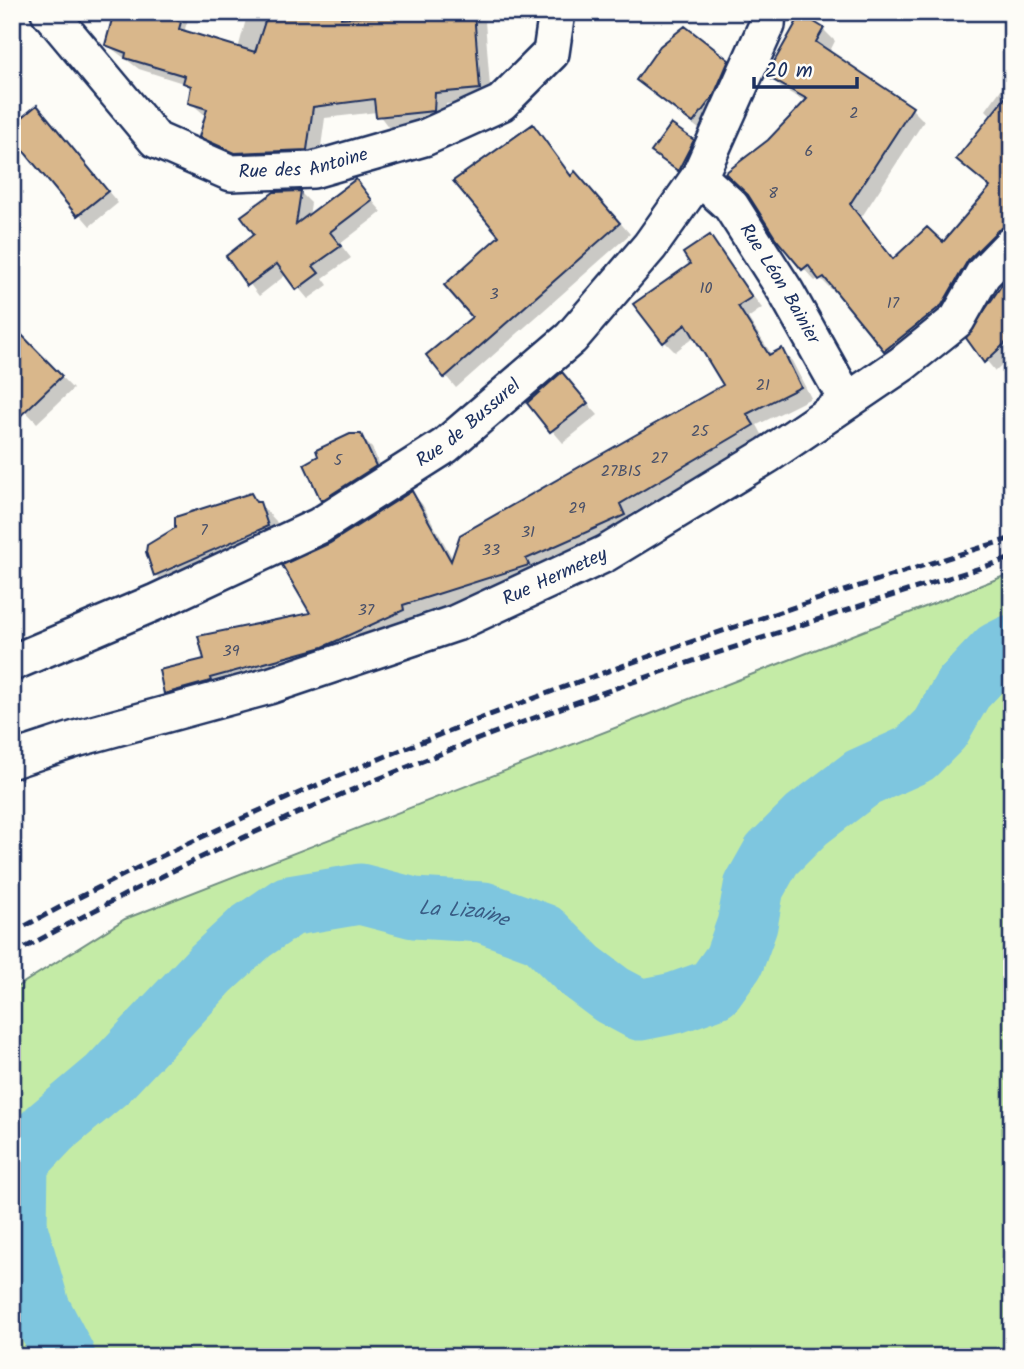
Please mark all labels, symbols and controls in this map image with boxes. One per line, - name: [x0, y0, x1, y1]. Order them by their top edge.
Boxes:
- scale bar: [754, 46, 858, 90]
- text: 20 m: [765, 55, 813, 88]
- house number: 2: [849, 101, 859, 126]
- house number: 6: [805, 139, 813, 164]
- street label: Rue des Antoine: [238, 140, 372, 188]
- house number: 8: [768, 181, 778, 206]
- street label: Rue Léon Bainier: [731, 218, 828, 351]
- house number: 10: [699, 276, 713, 301]
- house number: 3: [489, 282, 499, 307]
- house number: 17: [887, 291, 900, 316]
- street label: Rue de Bussurel: [410, 372, 528, 476]
- house number: 21: [756, 373, 770, 398]
- house number: 25: [691, 419, 710, 444]
- house number: 27: [651, 446, 668, 471]
- house number: 5: [334, 448, 344, 473]
- house number: 27BIS: [601, 459, 642, 484]
- house number: 29: [568, 496, 586, 521]
- house number: 7: [200, 518, 208, 543]
- house number: 31: [521, 520, 535, 545]
- house number: 33: [482, 538, 500, 563]
- street label: Rue Hermetey: [498, 539, 613, 614]
- house number: 37: [358, 598, 375, 623]
- house number: 39: [223, 639, 240, 664]
- water label: La Lizaine: [418, 892, 516, 937]

